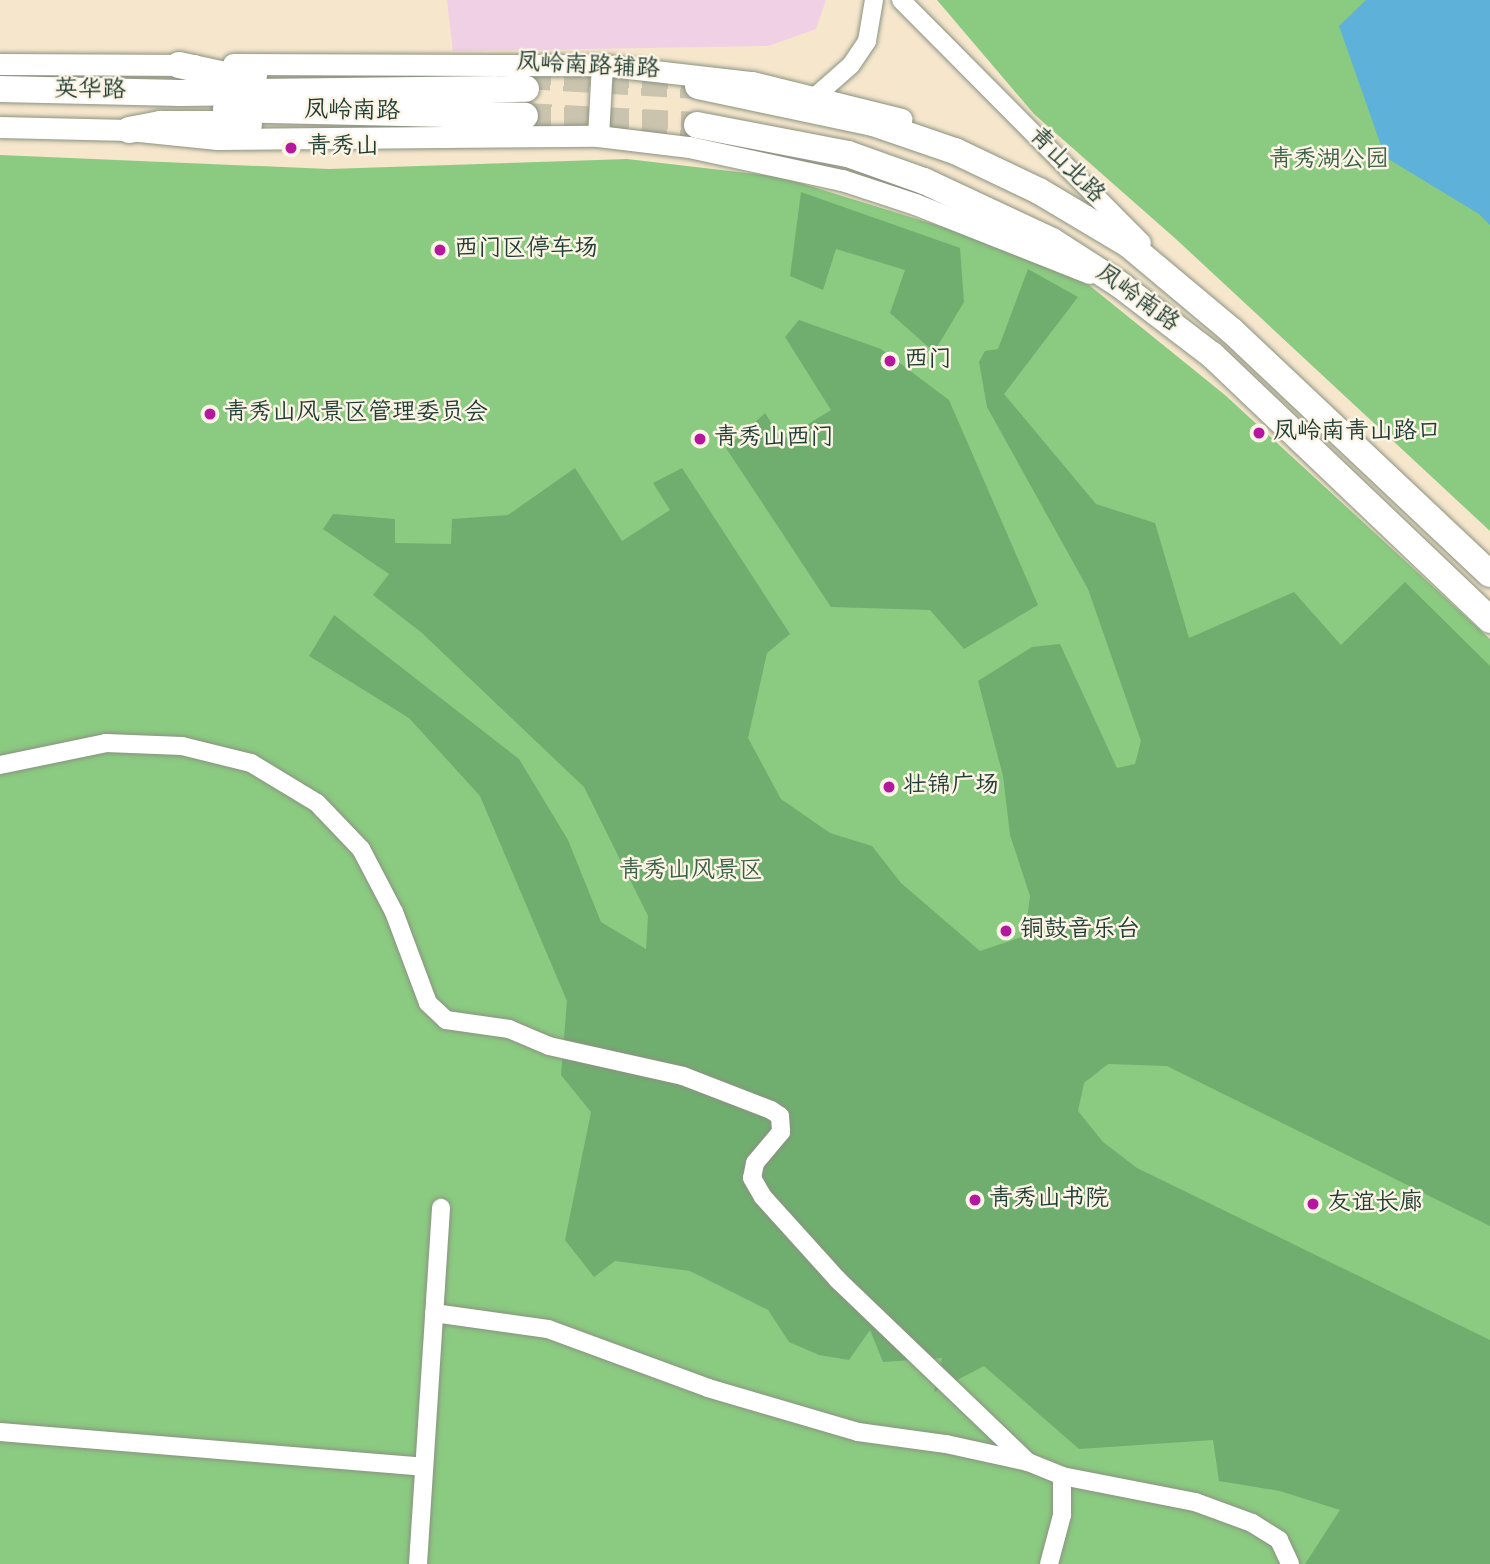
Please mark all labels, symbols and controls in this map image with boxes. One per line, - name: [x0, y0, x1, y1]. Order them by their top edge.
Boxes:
- street label: 凤岭南路辅路: [515, 49, 661, 85]
- street label: 英华路: [54, 76, 126, 106]
- street label: 凤岭南路: [304, 97, 400, 127]
- street label: 青山北路: [1022, 122, 1110, 210]
- place label: 青秀山: [307, 134, 379, 162]
- marker: 青秀山: [281, 138, 301, 158]
- park label: 青秀湖公园: [1269, 147, 1389, 175]
- place label: 西门区停车场: [454, 236, 598, 264]
- marker: 西门区停车场: [432, 242, 448, 258]
- street label: 凤岭南路: [1090, 259, 1184, 339]
- place label: 西门: [904, 347, 952, 375]
- marker: 西门: [882, 353, 898, 369]
- place label: 青秀山风景区管理委员会: [224, 400, 488, 428]
- marker: 青秀山风景区管理委员会: [202, 406, 218, 422]
- place label: 凤岭南青山路口: [1273, 419, 1441, 447]
- place label: 青秀山西门: [714, 425, 834, 453]
- marker: 凤岭南青山路口: [1251, 425, 1267, 441]
- marker: 青秀山西门: [692, 431, 708, 447]
- place label: 壮锦广场: [903, 773, 999, 801]
- marker: 壮锦广场: [881, 779, 897, 795]
- park label: 青秀山风景区: [619, 858, 763, 886]
- place label: 铜鼓音乐台: [1020, 917, 1140, 945]
- marker: 铜鼓音乐台: [998, 923, 1014, 939]
- place label: 青秀山书院: [989, 1186, 1109, 1214]
- place label: 友谊长廊: [1327, 1190, 1423, 1218]
- marker: 青秀山书院: [967, 1192, 983, 1208]
- marker: 友谊长廊: [1305, 1196, 1321, 1212]

